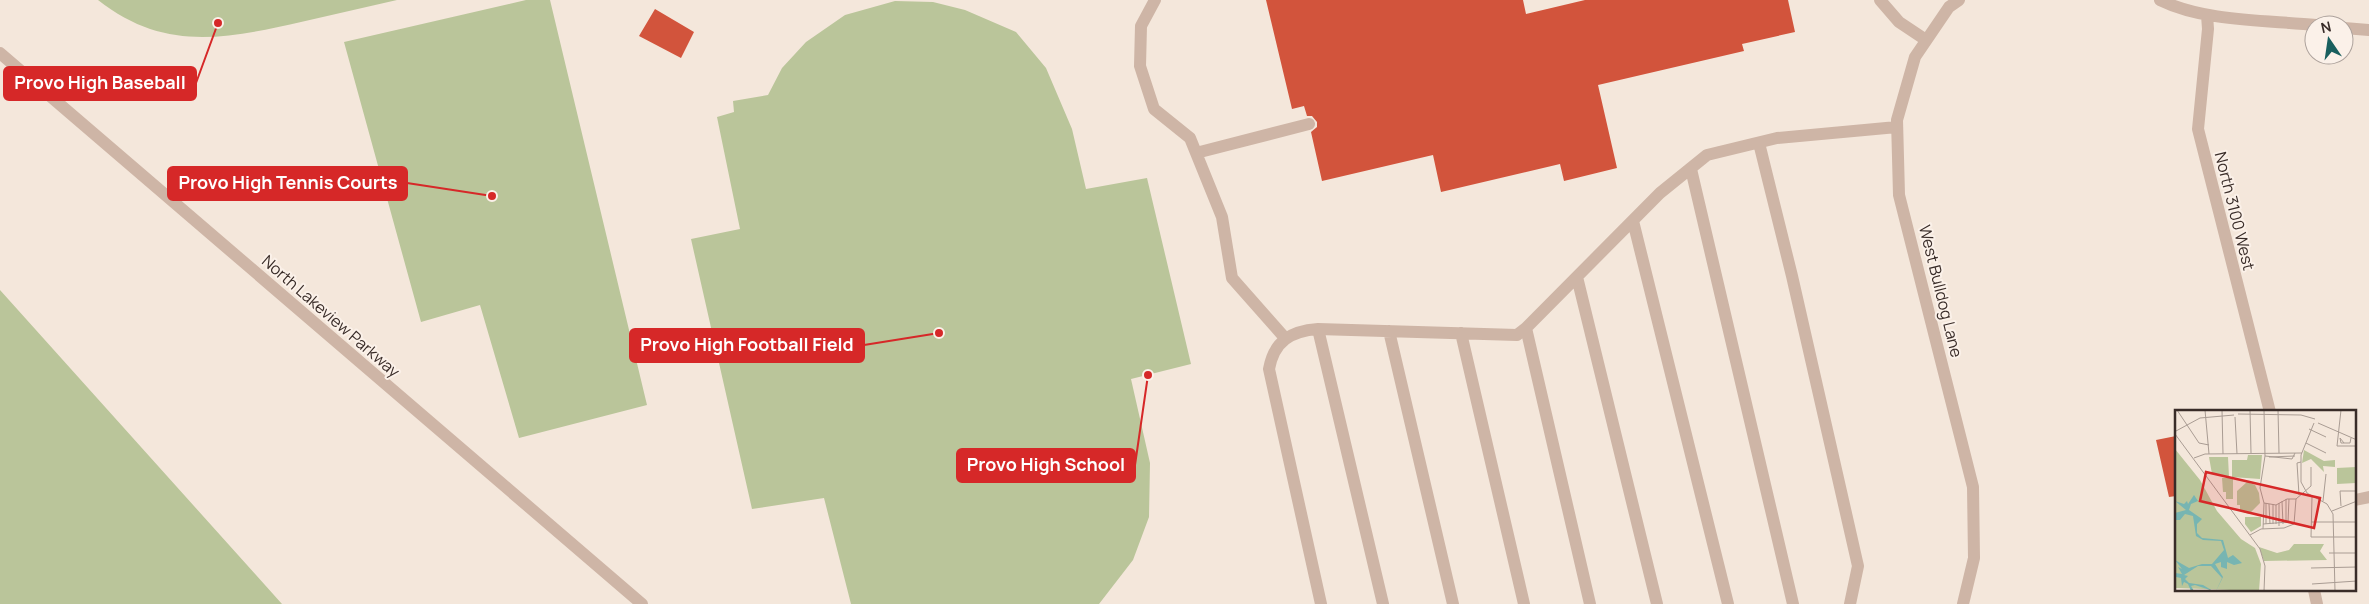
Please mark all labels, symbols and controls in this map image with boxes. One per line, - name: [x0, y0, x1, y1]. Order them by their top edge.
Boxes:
- north arrow: [2304, 15, 2354, 65]
- text: N: [2319, 16, 2333, 37]
- callout: Provo High Baseball: [4, 67, 196, 100]
- text: Provo High Baseball: [14, 70, 186, 94]
- street label: North 3100 West: [2210, 149, 2260, 273]
- callout: Provo High Tennis Courts: [168, 167, 407, 200]
- text: Provo High Tennis Courts: [179, 170, 398, 194]
- street label: West Bulldog Lane: [1914, 223, 1968, 359]
- street label: North Lakeview Parkway: [257, 250, 405, 382]
- callout: Provo High Football Field: [630, 329, 864, 362]
- text: Provo High Football Field: [640, 332, 854, 356]
- inset map: [2175, 410, 2356, 592]
- callout: Provo High School: [957, 449, 1135, 482]
- text: Provo High School: [967, 452, 1125, 476]

